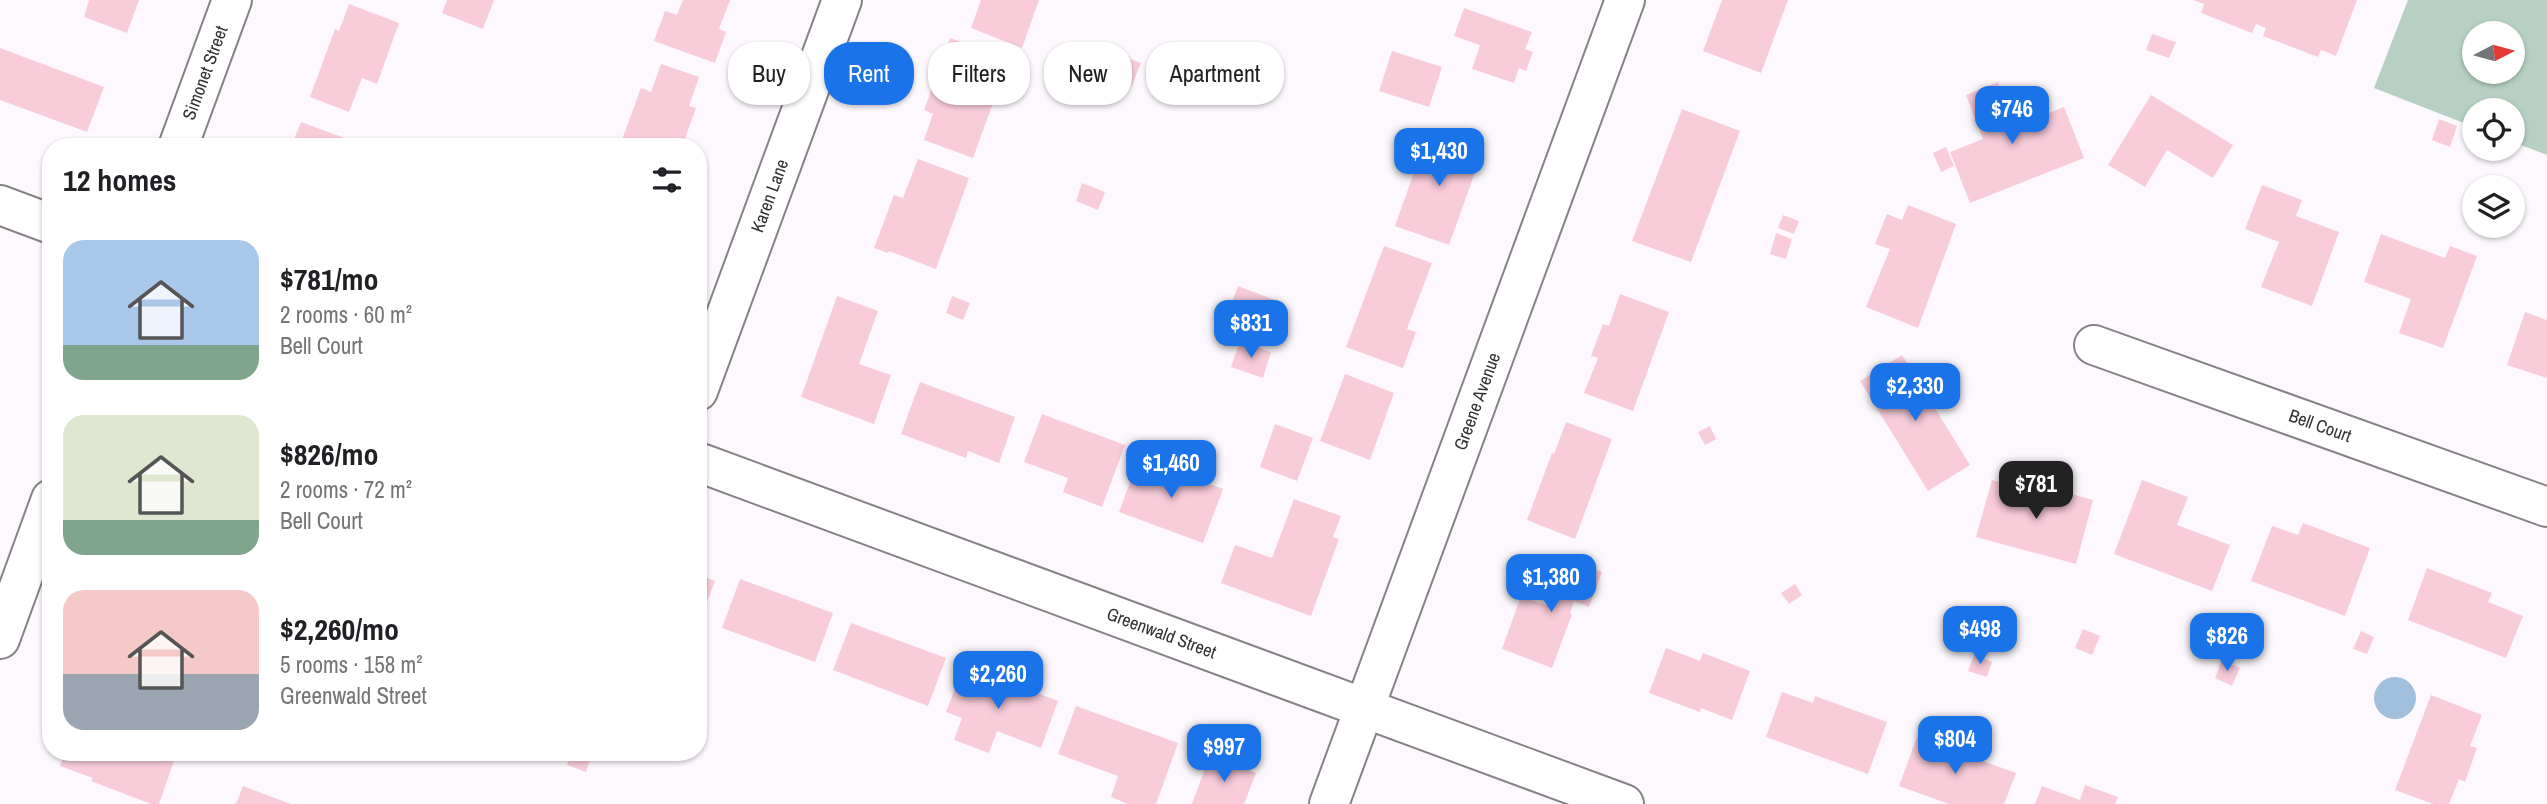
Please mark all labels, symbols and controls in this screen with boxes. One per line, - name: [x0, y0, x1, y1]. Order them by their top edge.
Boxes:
- north arrow: [2462, 21, 2525, 84]
- map controls: [2462, 21, 2525, 238]
- street label: Simonet Street: [176, 22, 234, 123]
- chip: Buy: [728, 42, 810, 105]
- chip: Rent: [824, 42, 914, 105]
- chip: Filters: [928, 42, 1030, 105]
- chip: New: [1044, 42, 1132, 105]
- chip: Apartment: [1146, 42, 1284, 105]
- pin: $746: [1971, 86, 2053, 146]
- text: $746: [1991, 93, 2033, 124]
- button: locate: [2462, 98, 2525, 161]
- pin: $1,430: [1382, 128, 1496, 188]
- text: $1,430: [1410, 135, 1468, 166]
- street label: Karen Lane: [744, 155, 794, 236]
- text: 12 homes: [63, 160, 177, 200]
- icon: filters: [648, 161, 686, 199]
- button: layers: [2462, 175, 2525, 238]
- text: $781/mo: [280, 259, 378, 299]
- icon: home: [119, 268, 203, 352]
- text: 2 rooms · 60 m²: [280, 299, 412, 330]
- pin: $831: [1210, 300, 1292, 360]
- text: $831: [1230, 307, 1272, 338]
- text: Bell Court: [280, 330, 363, 361]
- street label: Greene Avenue: [1447, 349, 1506, 454]
- pin: $2,330: [1858, 364, 1972, 423]
- text: $2,330: [1886, 370, 1944, 401]
- street label: Bell Court: [2285, 403, 2355, 448]
- text: $826/mo: [280, 434, 378, 474]
- pin: $1,460: [1114, 440, 1228, 500]
- icon: home: [119, 443, 203, 527]
- text: $1,460: [1142, 447, 1200, 478]
- pin: $781: [1995, 462, 2077, 521]
- text: $781: [2015, 468, 2057, 499]
- text: 2 rooms · 72 m²: [280, 474, 412, 505]
- text: Bell Court: [280, 505, 363, 536]
- pin: $1,380: [1494, 554, 1608, 614]
- text: $1,380: [1522, 561, 1580, 592]
- street label: Greenwald Street: [1103, 601, 1220, 664]
- pin: $498: [1939, 606, 2021, 666]
- text: $2,260/mo: [280, 609, 399, 649]
- text: $498: [1959, 613, 2001, 644]
- pin: $826: [2186, 614, 2268, 673]
- icon: home: [119, 618, 203, 702]
- text: $826: [2206, 620, 2248, 651]
- text: 5 rooms · 158 m²: [280, 649, 423, 680]
- pin: $2,260: [941, 652, 1055, 711]
- text: $2,260: [969, 658, 1027, 689]
- text: Greenwald Street: [280, 680, 427, 711]
- pin: $804: [1914, 716, 1996, 776]
- text: $804: [1934, 723, 1976, 754]
- pin: $997: [1183, 724, 1265, 784]
- text: $997: [1203, 731, 1245, 762]

